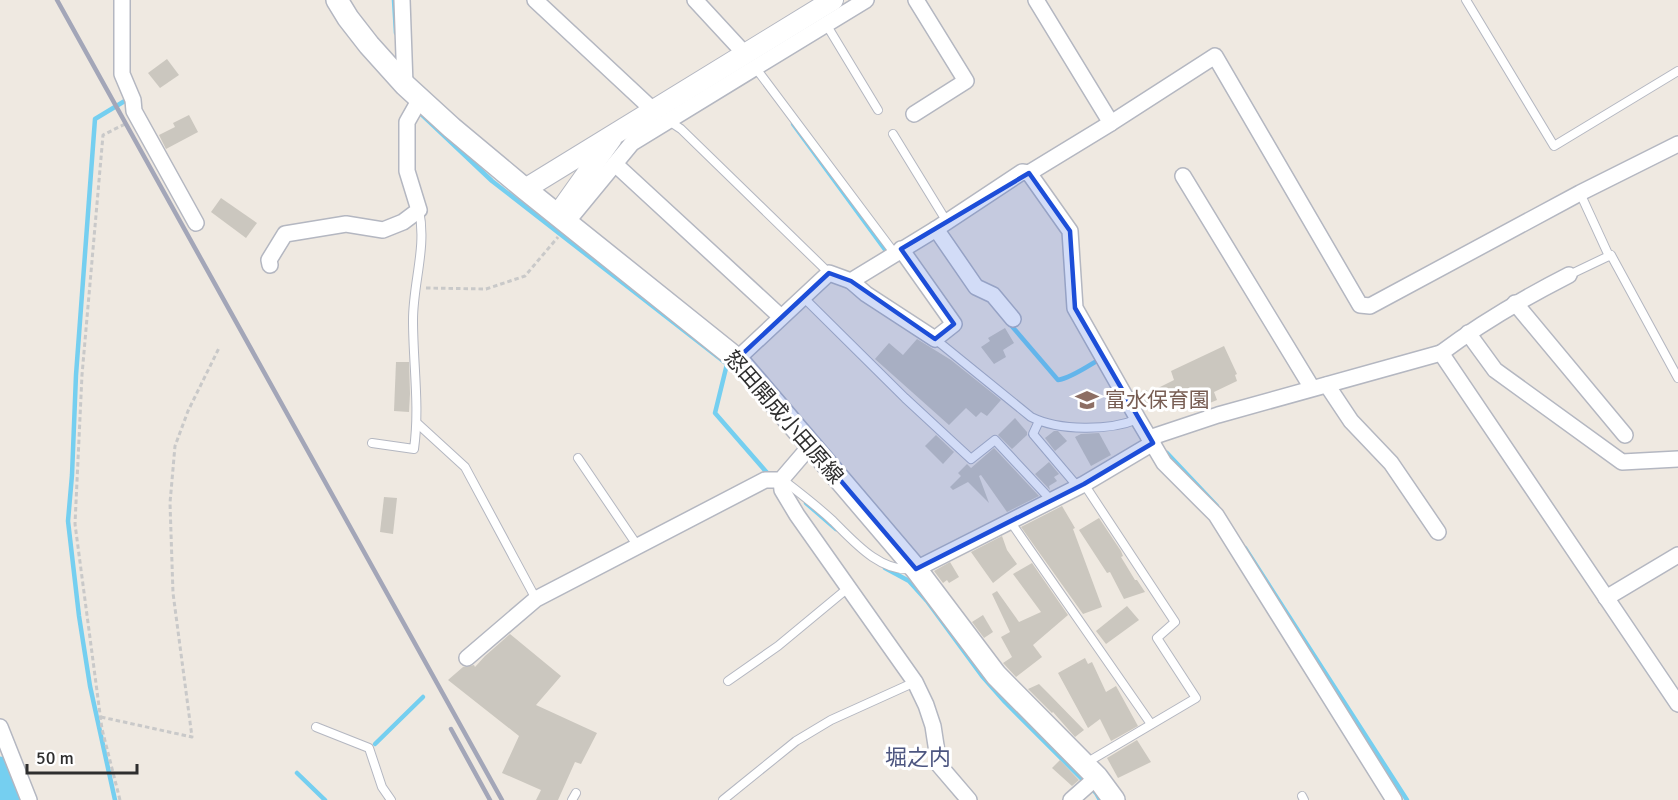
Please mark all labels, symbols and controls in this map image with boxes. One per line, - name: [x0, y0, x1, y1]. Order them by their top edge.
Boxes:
- street label: 怒田開成小田原線: [719, 345, 849, 489]
- school or university icon: 富水保育園: [1074, 387, 1100, 413]
- place label: 富水保育園: [1105, 387, 1210, 413]
- scale bar: [27, 737, 136, 775]
- district label: 堀之内: [885, 744, 951, 771]
- text: 50 m: [36, 747, 74, 769]

